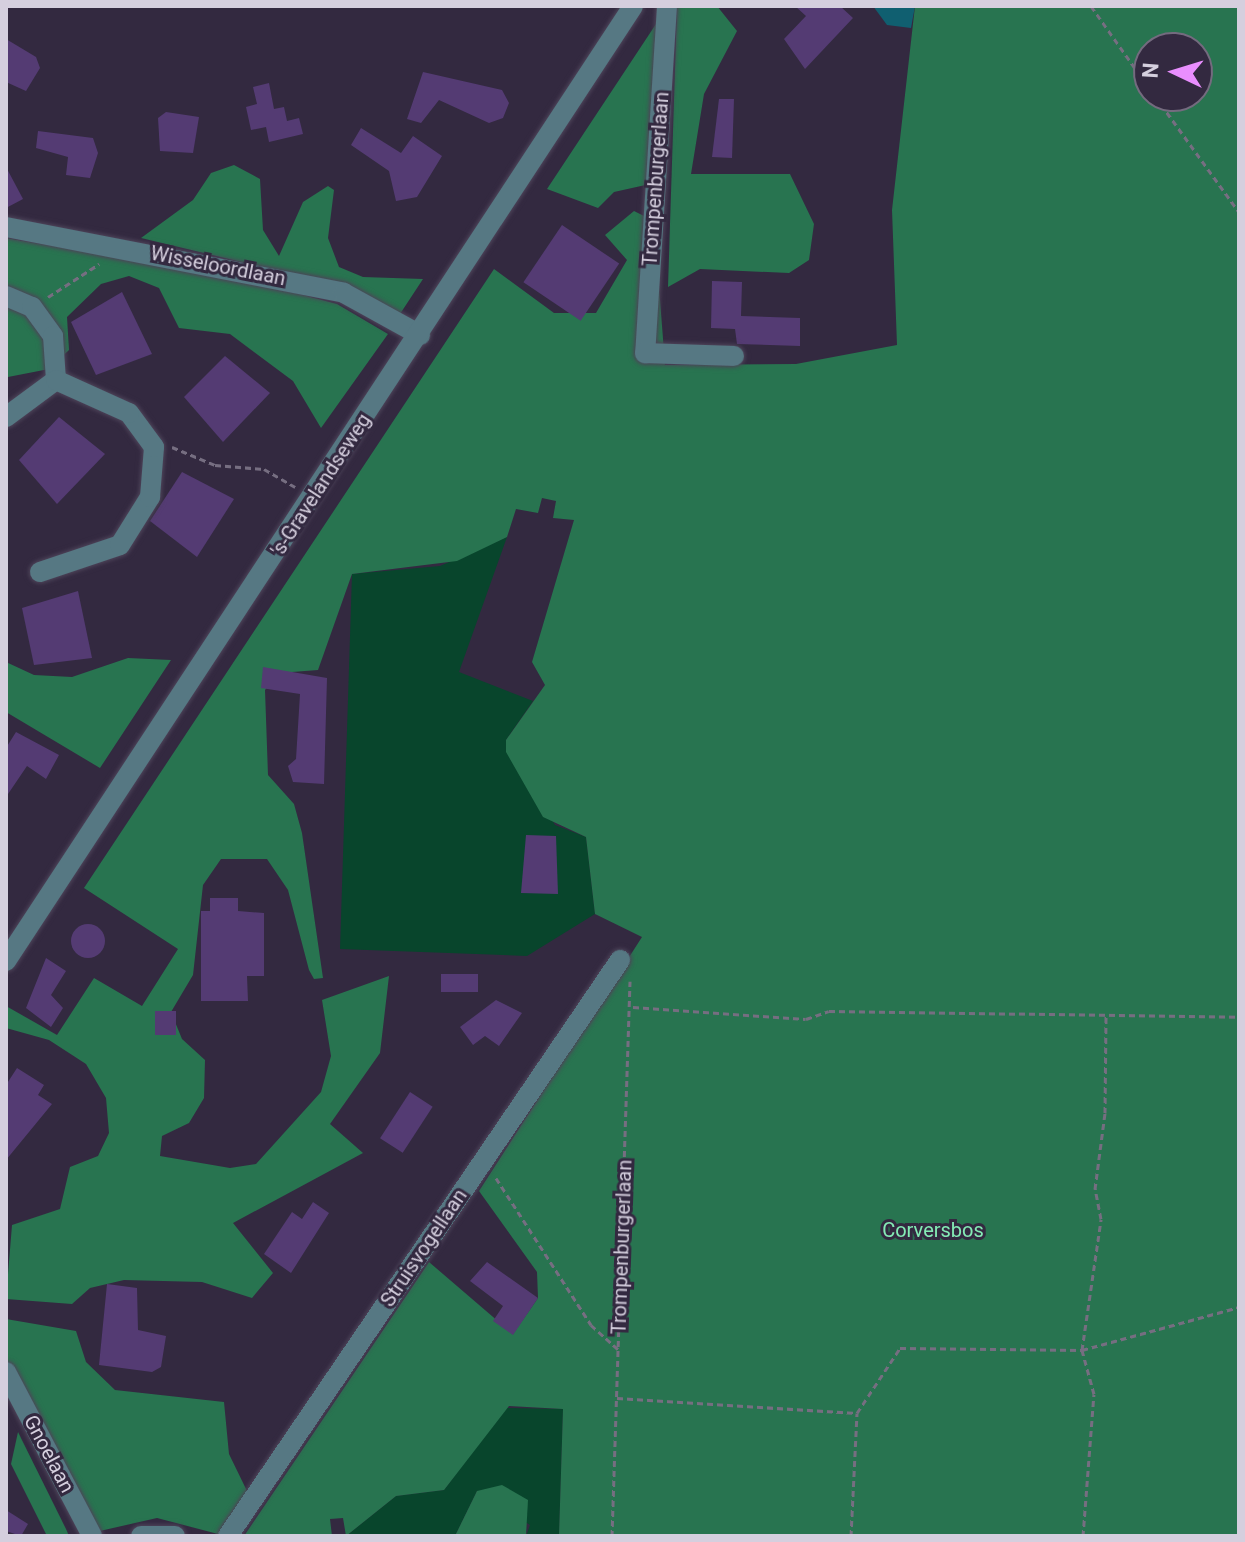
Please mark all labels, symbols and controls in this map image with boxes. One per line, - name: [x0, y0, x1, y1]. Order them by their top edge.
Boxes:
- north arrow: [1133, 32, 1213, 112]
- text: N: [1138, 62, 1164, 79]
- street label: Trompenburgerlaan: [638, 91, 674, 267]
- street label: Wisseloordlaan: [148, 241, 288, 291]
- street label: 's-Gravelandseweg: [266, 409, 376, 561]
- street label: Trompenburgerlaan: [607, 1159, 637, 1335]
- street label: Struisvogellaan: [376, 1185, 472, 1311]
- park label: Corversbos: [882, 1218, 984, 1242]
- street label: Gnoelaan: [19, 1411, 79, 1497]

